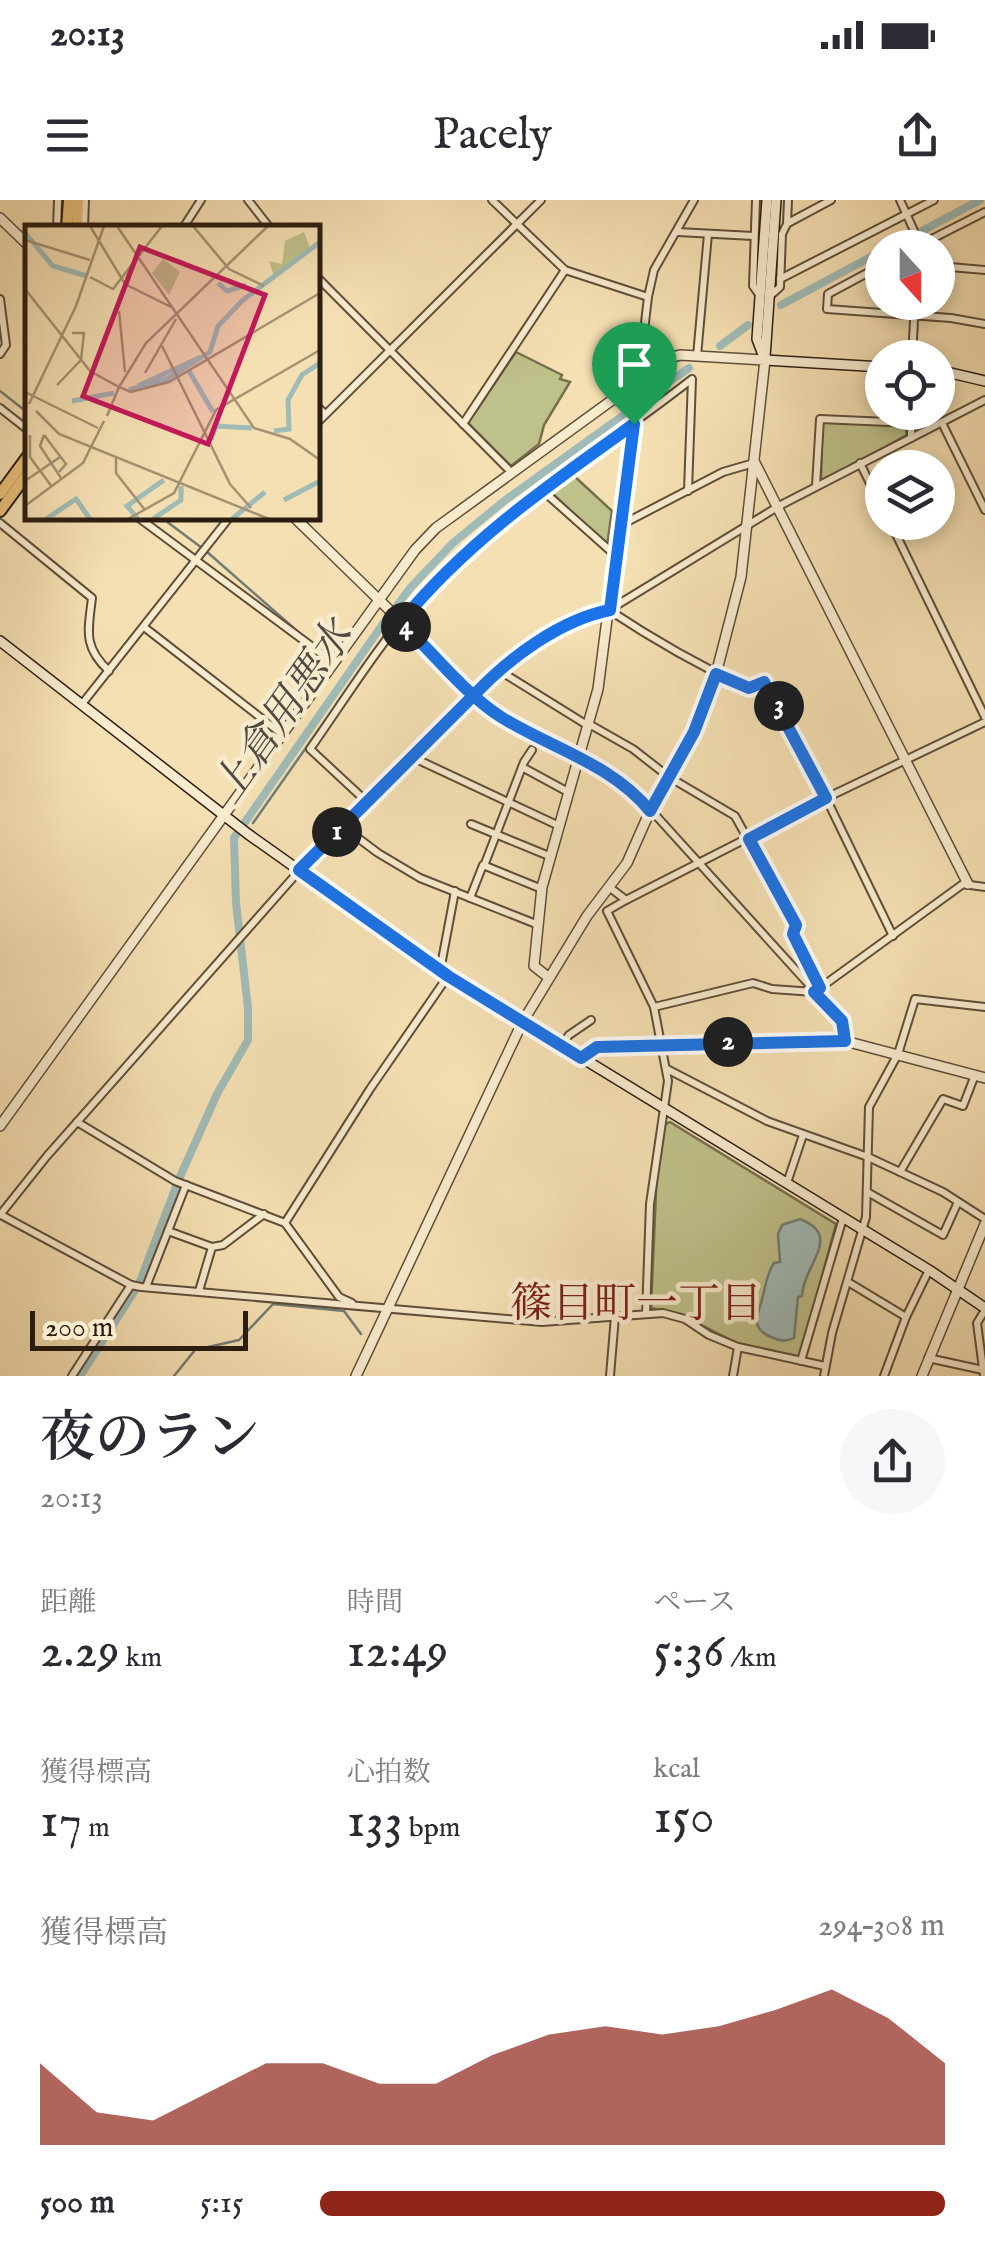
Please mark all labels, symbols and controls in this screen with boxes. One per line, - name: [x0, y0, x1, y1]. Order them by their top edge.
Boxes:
- text: 20:13: [50, 11, 125, 59]
- text: Pacely: [433, 107, 552, 164]
- icon: menu: [40, 108, 95, 163]
- icon: share: [890, 108, 945, 163]
- inset map: [25, 225, 320, 520]
- north arrow: [865, 230, 955, 320]
- map controls: [865, 230, 955, 540]
- pin: [592, 322, 677, 425]
- icon: arrive: [607, 337, 662, 392]
- button: locate: [865, 340, 955, 430]
- button: layers: [865, 450, 955, 540]
- pin: 4: [381, 602, 431, 652]
- water label: 上倉用悪水: [202, 609, 368, 814]
- text: 4: [399, 609, 413, 644]
- pin: 3: [754, 681, 804, 731]
- text: 3: [774, 688, 784, 723]
- pin: 1: [312, 807, 362, 857]
- text: 1: [332, 814, 342, 849]
- pin: 2: [703, 1017, 753, 1067]
- text: 2: [721, 1024, 735, 1059]
- district label: 篠目町一丁目: [510, 1279, 762, 1332]
- scale bar: [30, 1306, 248, 1350]
- text: 200 m: [45, 1311, 113, 1346]
- text: 夜のラン: [40, 1405, 260, 1475]
- button: share: [840, 1409, 945, 1514]
- text: 20:13: [40, 1478, 103, 1519]
- text: 距離: [40, 1586, 96, 1621]
- text: 時間: [347, 1586, 403, 1621]
- text: ペース: [653, 1586, 736, 1621]
- text: 2.29: [40, 1621, 119, 1684]
- text: 12:49: [347, 1621, 448, 1684]
- text: 5:36: [653, 1621, 724, 1684]
- text: km: [119, 1641, 162, 1676]
- text: /km: [724, 1641, 777, 1676]
- text: kcal: [653, 1752, 700, 1787]
- text: 獲得標高: [40, 1756, 152, 1791]
- text: 心拍数: [347, 1756, 431, 1791]
- text: 150: [653, 1787, 714, 1850]
- text: 17: [40, 1791, 82, 1854]
- text: 133: [347, 1791, 403, 1854]
- text: m: [82, 1811, 110, 1846]
- text: bpm: [403, 1811, 460, 1846]
- text: 294–308 m: [818, 1906, 945, 1947]
- text: 獲得標高: [40, 1914, 168, 1955]
- text: 500 m: [40, 2183, 115, 2224]
- text: 5:15: [200, 2183, 244, 2224]

